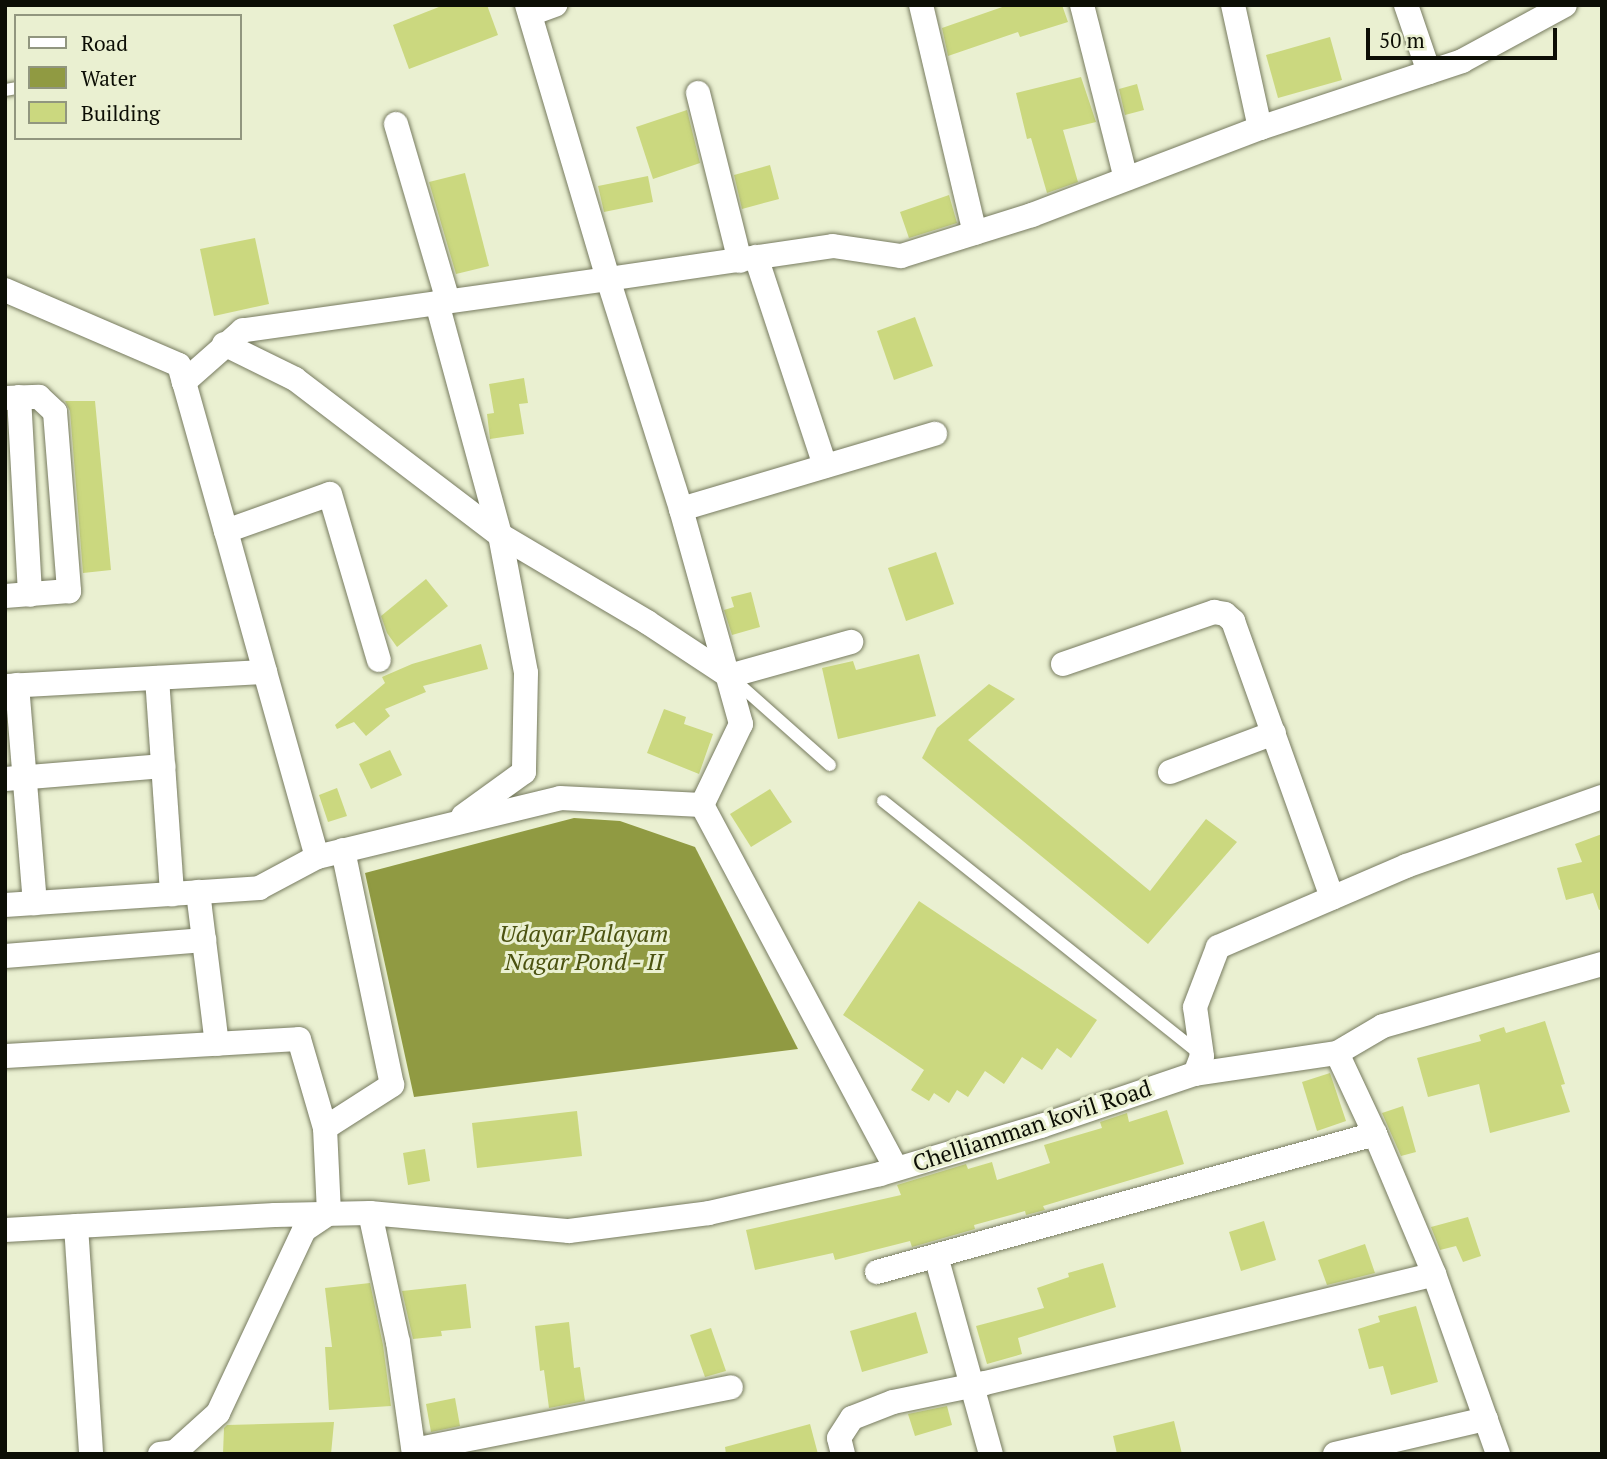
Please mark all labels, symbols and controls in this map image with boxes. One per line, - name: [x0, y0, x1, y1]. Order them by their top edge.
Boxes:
- legend: [14, 14, 242, 140]
- scale bar: [1369, 14, 1560, 58]
- text: 50 m: [1379, 26, 1425, 54]
- text: Road: [81, 29, 128, 57]
- text: Water: [81, 64, 136, 92]
- text: Building: [81, 99, 160, 127]
- water label: Udayar Palayam Nagar Pond - II: [499, 920, 669, 976]
- street label: Chelliamman kovil Road: [909, 1074, 1155, 1178]

